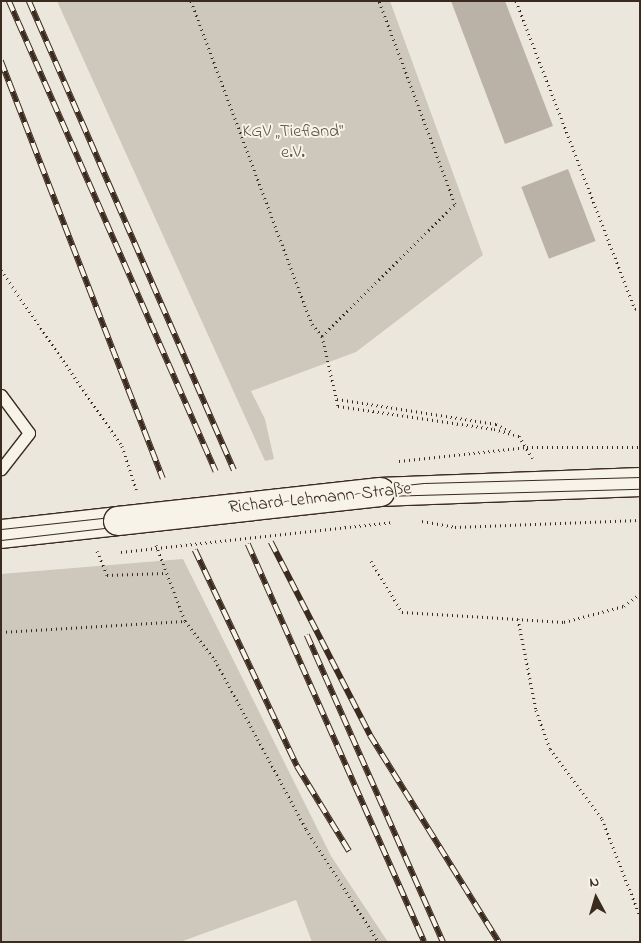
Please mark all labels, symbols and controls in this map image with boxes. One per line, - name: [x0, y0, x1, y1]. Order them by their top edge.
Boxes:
- park label: KGV „Tiefland“ e.V.: [243, 122, 343, 164]
- street label: Richard-Lehmann-Straße: [228, 479, 412, 519]
- text: N: [589, 872, 600, 894]
- north arrow: [571, 873, 621, 923]

